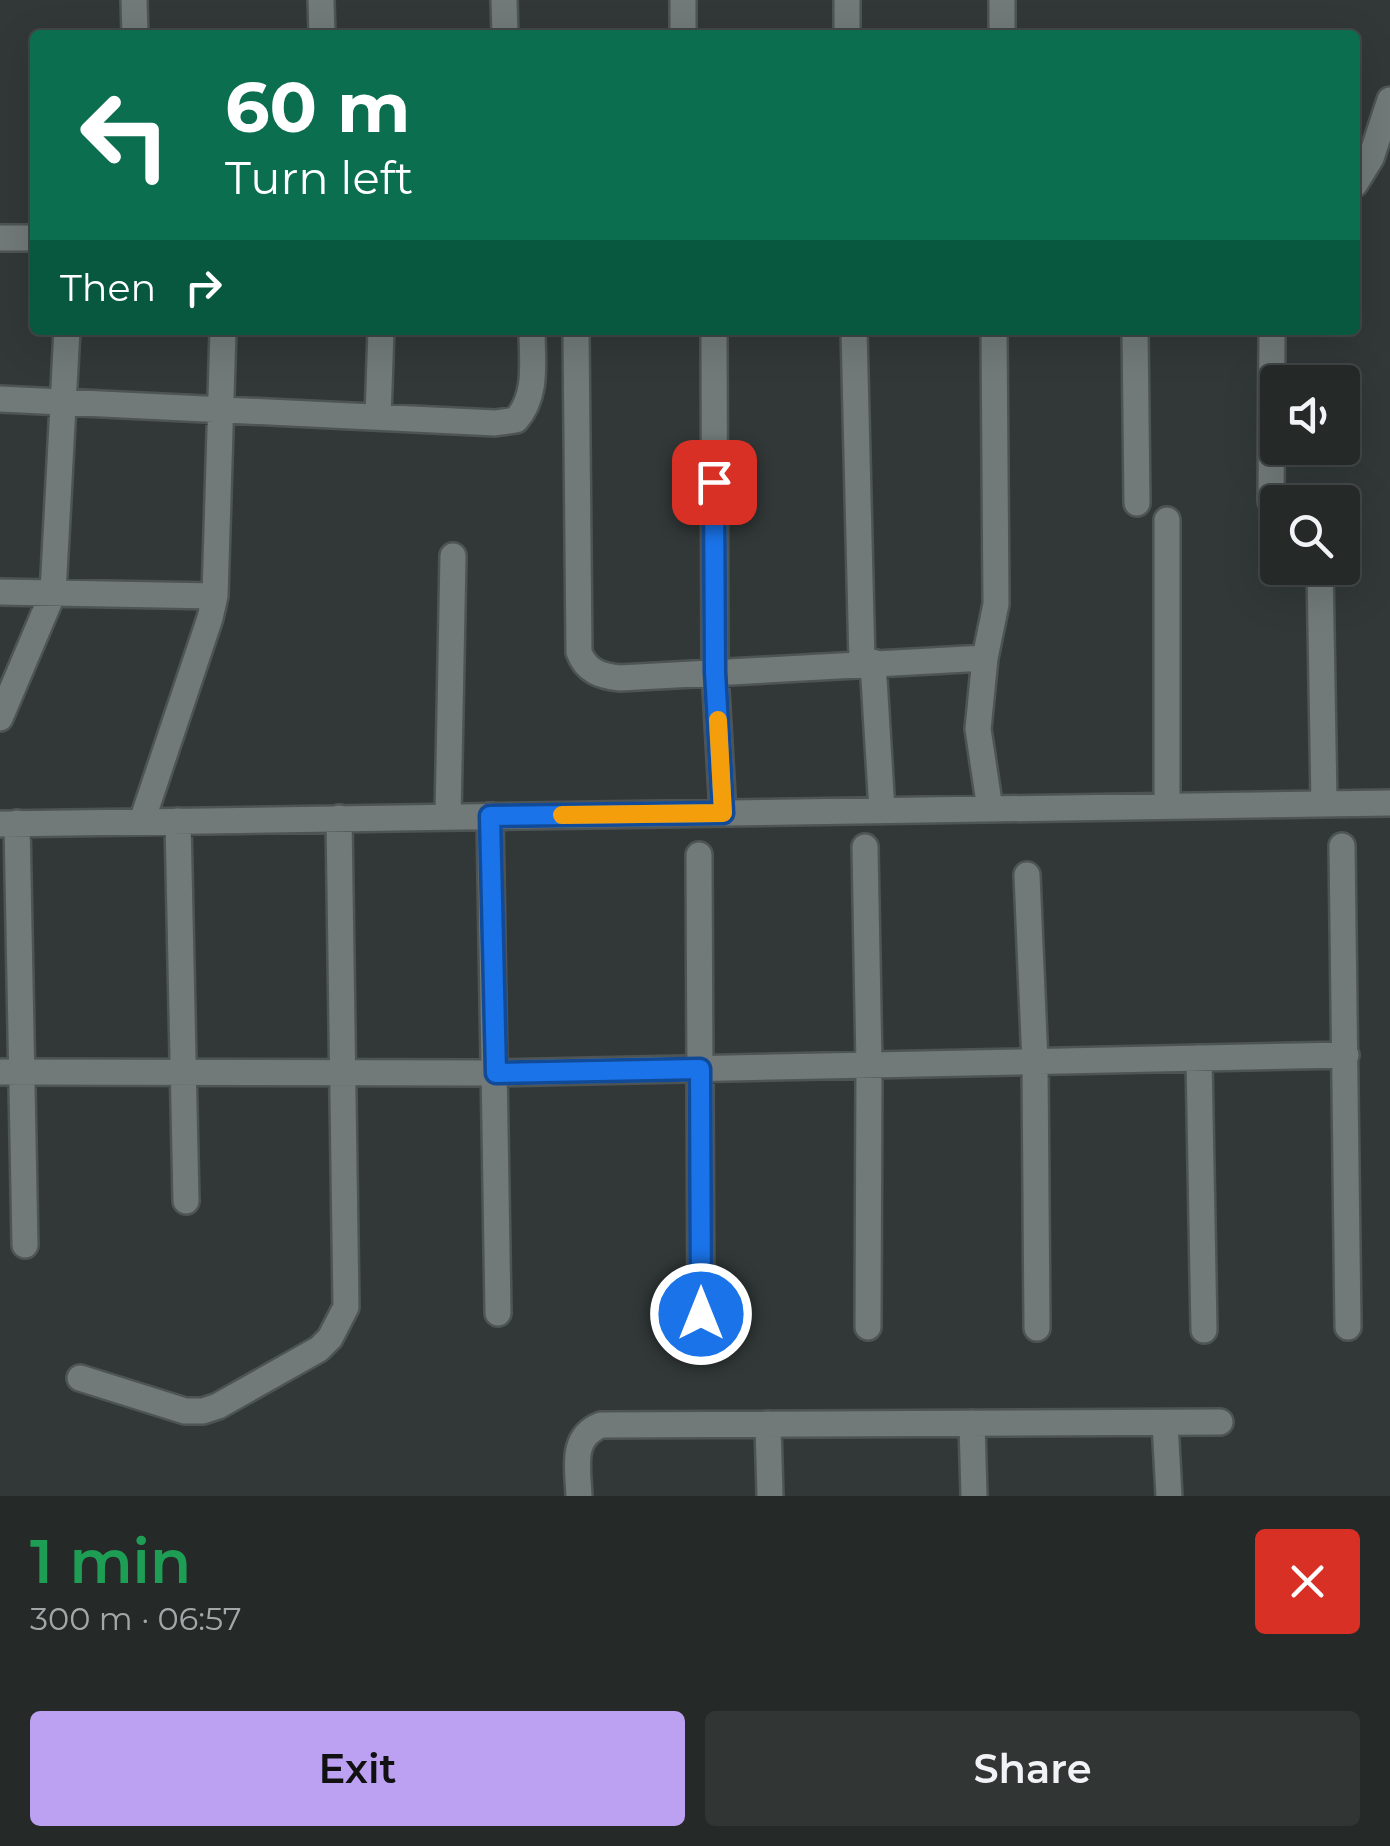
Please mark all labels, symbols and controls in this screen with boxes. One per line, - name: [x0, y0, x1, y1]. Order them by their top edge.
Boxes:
- text: 60 m: [225, 64, 410, 150]
- icon: left: [60, 70, 190, 200]
- text: Turn left: [225, 150, 413, 205]
- icon: right: [176, 260, 231, 315]
- text: Then: [60, 264, 156, 311]
- map controls: [1260, 365, 1360, 585]
- button: sound: [1260, 365, 1360, 465]
- pin: [672, 440, 757, 525]
- icon: arrive: [687, 455, 742, 510]
- button: search: [1260, 485, 1360, 585]
- position arrow: [649, 1262, 753, 1366]
- text: 1 min: [30, 1525, 191, 1598]
- button: close: [1255, 1529, 1360, 1634]
- text: 300 m · 06:57: [30, 1599, 242, 1638]
- button: Exit: [30, 1711, 685, 1826]
- button: Share: [705, 1711, 1360, 1826]

